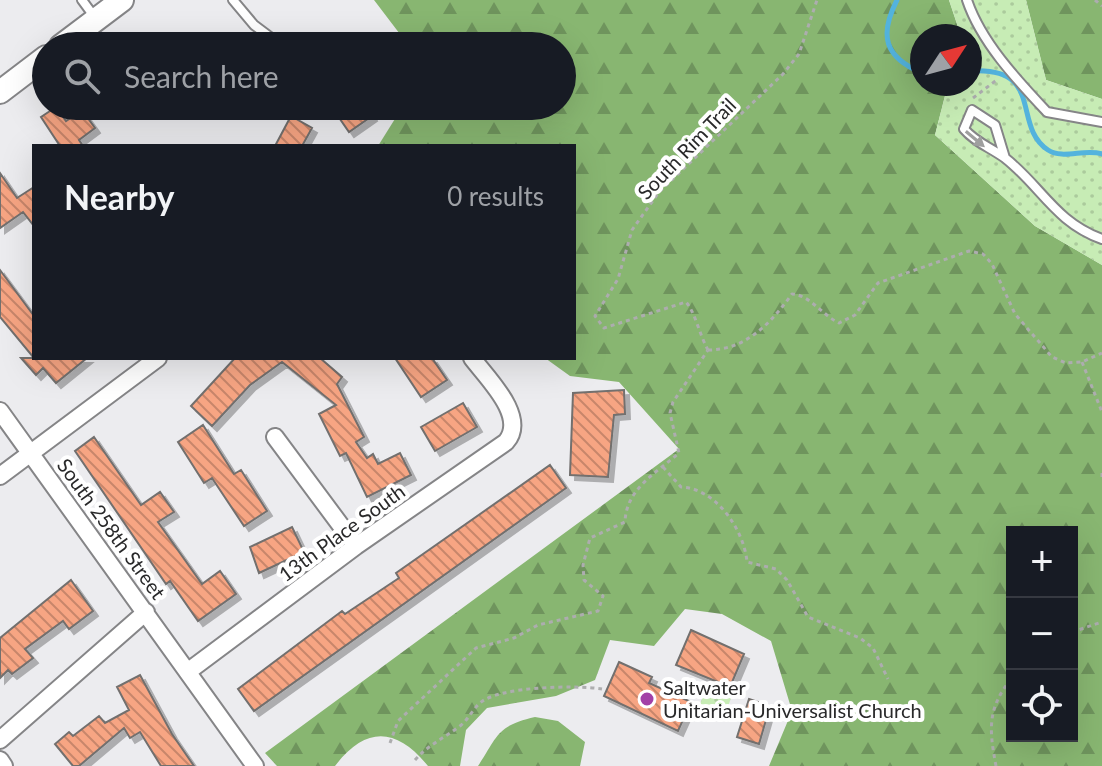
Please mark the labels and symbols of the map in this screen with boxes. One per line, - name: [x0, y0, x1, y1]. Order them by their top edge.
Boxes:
- north arrow: [910, 24, 982, 96]
- street label: South Rim Trail: [632, 93, 740, 204]
- one-way arrow: [965, 130, 985, 147]
- street label: South 258th Street: [53, 454, 171, 603]
- street label: 13th Place South: [274, 478, 409, 586]
- place label: Saltwater Unitarian-Universalist Church: [663, 675, 922, 722]
- marker: Saltwater Unitarian-Universalist Church: [638, 690, 656, 708]

